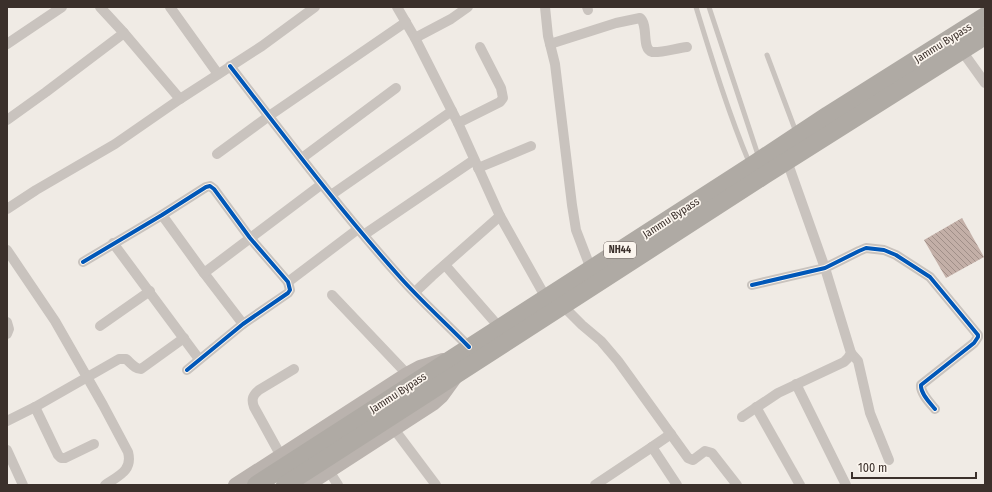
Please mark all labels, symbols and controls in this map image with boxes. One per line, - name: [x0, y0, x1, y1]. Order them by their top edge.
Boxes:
- street label: Jammu Bypass: [912, 20, 974, 66]
- street label: Jammu Bypass: [640, 195, 702, 241]
- road number: NH44: [604, 242, 636, 258]
- street label: Jammu Bypass: [367, 370, 429, 416]
- scale bar: [852, 454, 976, 480]
- text: 100 m: [858, 461, 887, 475]

